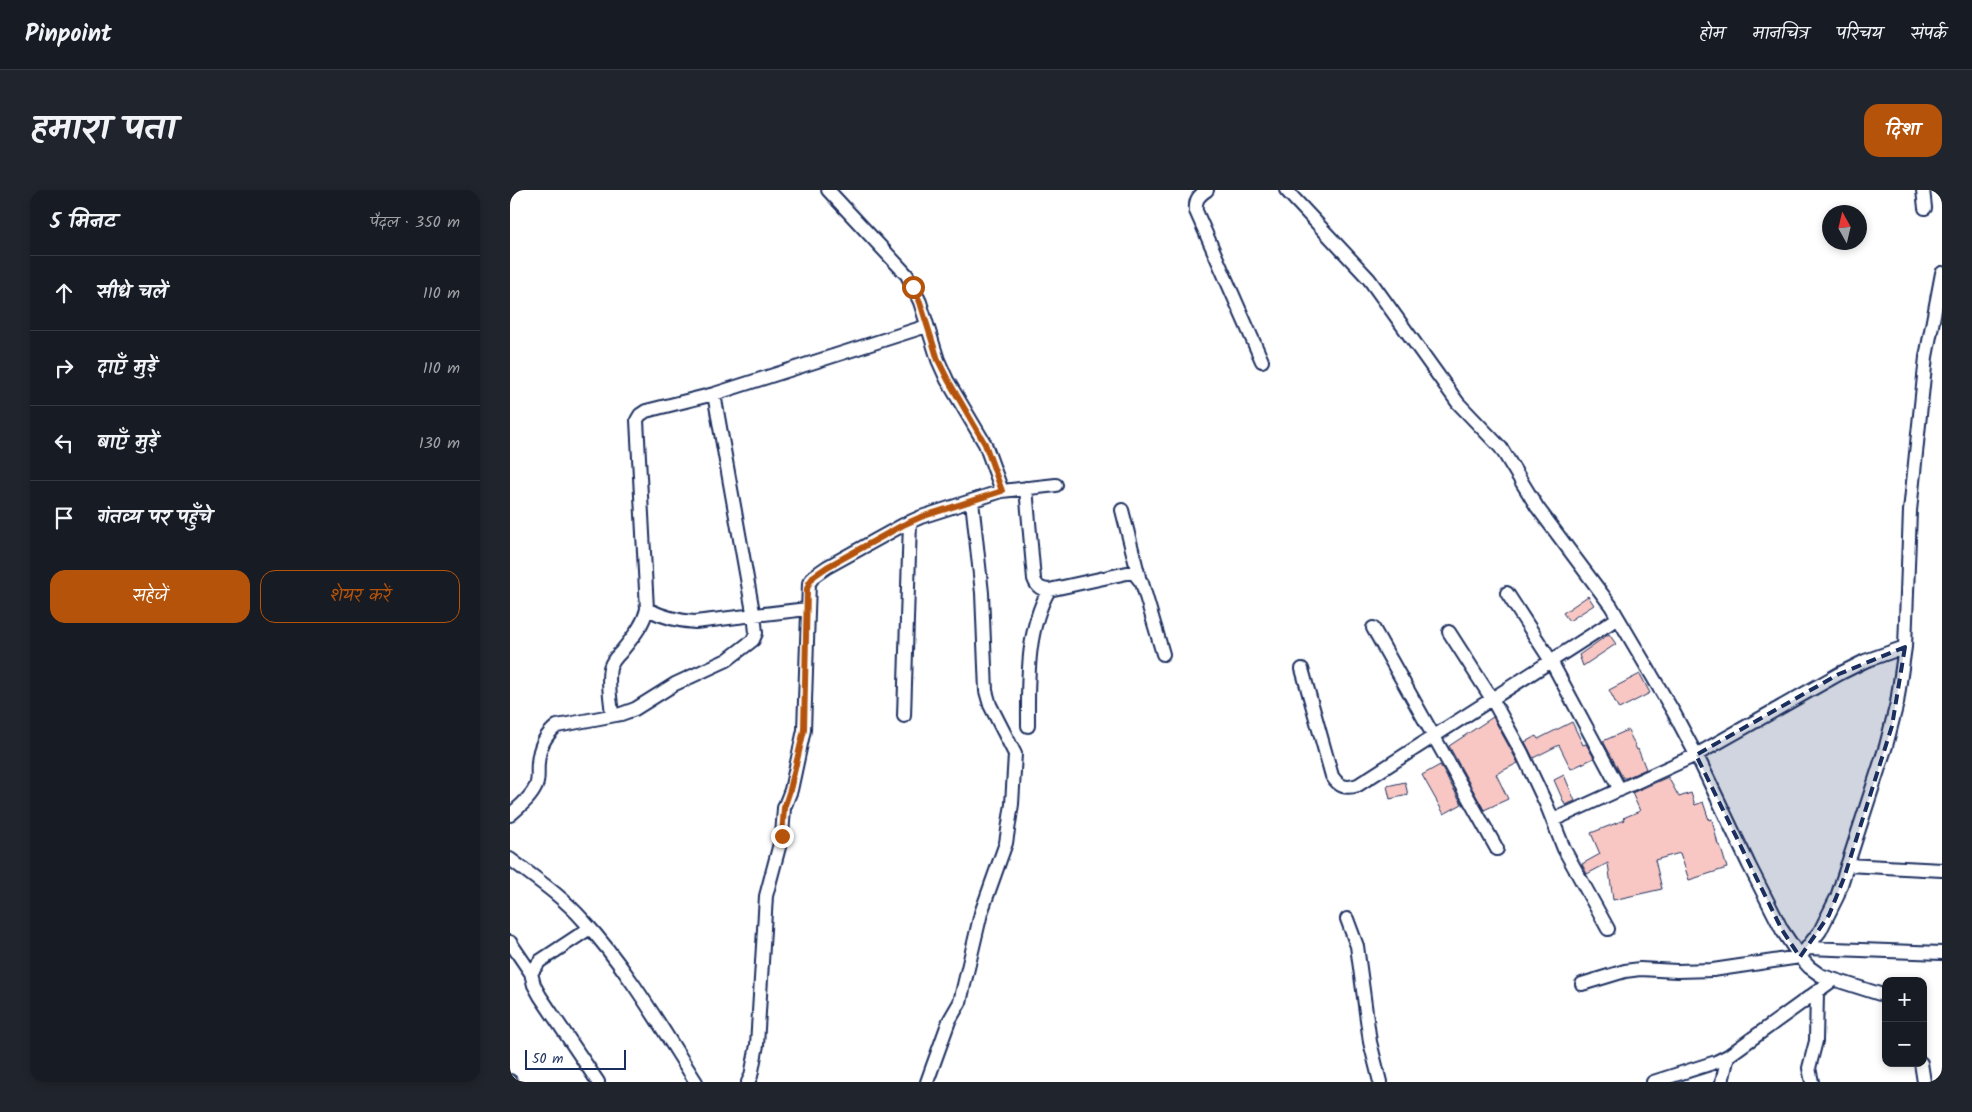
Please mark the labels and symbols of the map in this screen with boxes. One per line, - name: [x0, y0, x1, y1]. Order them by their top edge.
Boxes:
- north arrow: [1822, 205, 1867, 250]
- route start: [902, 276, 925, 299]
- route end: [771, 825, 794, 848]
- scale bar: [525, 1047, 626, 1070]

